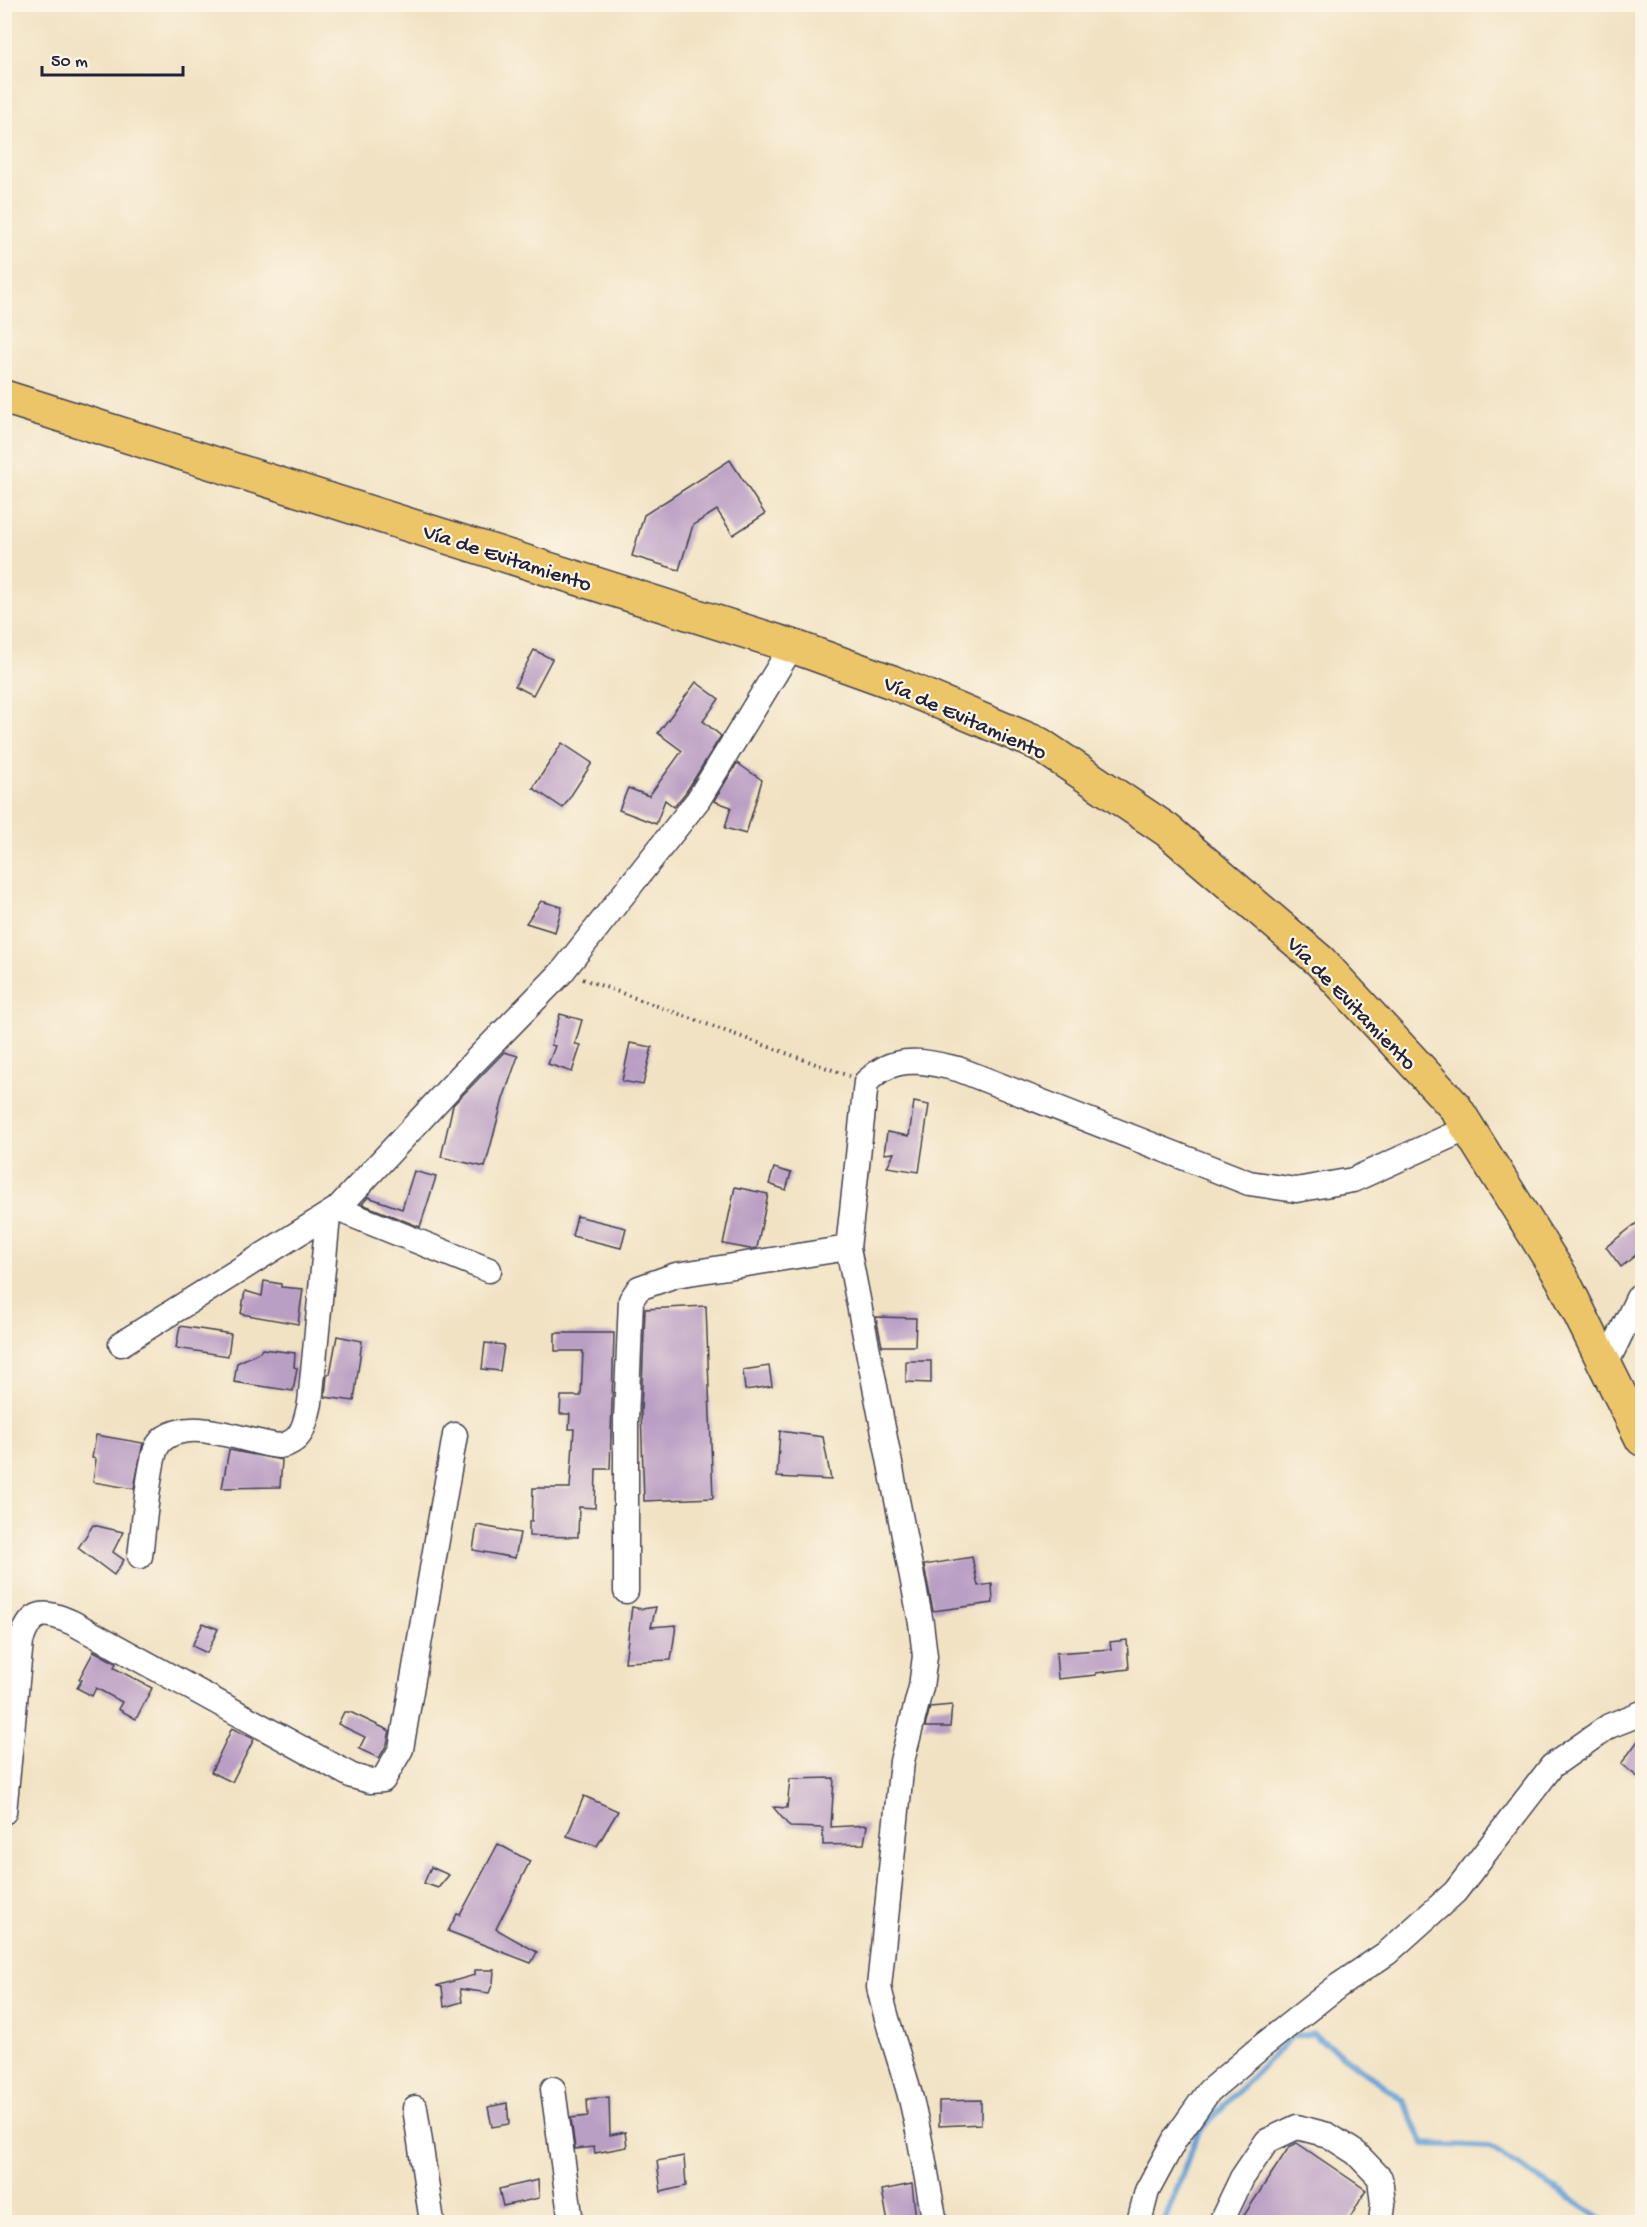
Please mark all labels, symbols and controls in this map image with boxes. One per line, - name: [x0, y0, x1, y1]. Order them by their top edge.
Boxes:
- scale bar: [42, 39, 183, 77]
- text: 50 m: [51, 52, 88, 73]
- street label: Vía de Evitamiento: [418, 520, 594, 599]
- street label: Vía de Evitamiento: [878, 672, 1050, 767]
- street label: Vía de Evitamiento: [1279, 932, 1421, 1077]

